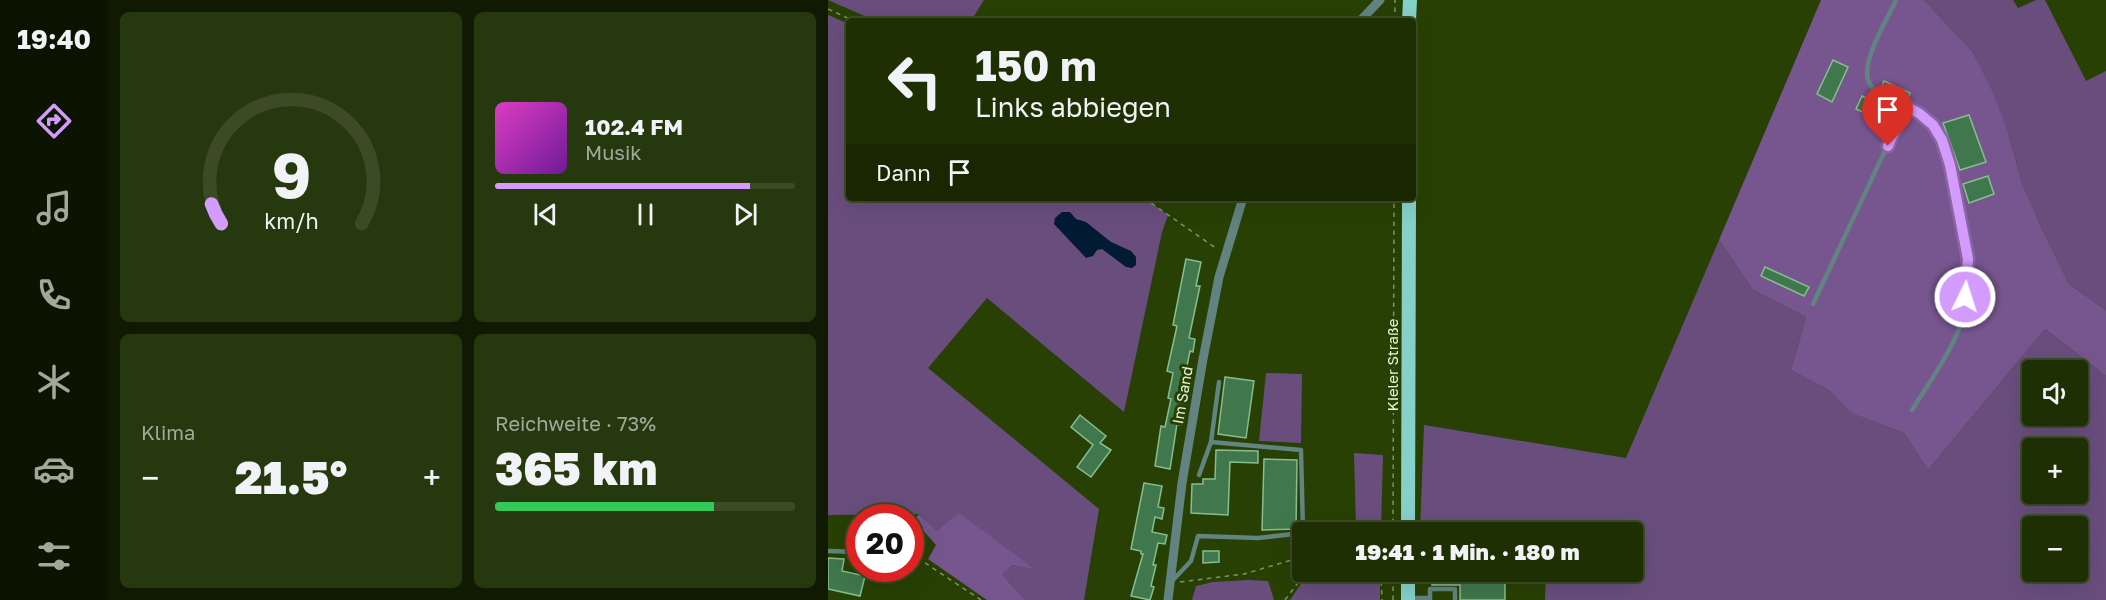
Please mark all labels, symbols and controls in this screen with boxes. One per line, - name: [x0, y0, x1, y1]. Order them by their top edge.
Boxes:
- text: 19:40: [17, 23, 91, 55]
- text: 150 m: [975, 40, 1097, 90]
- icon: left: [876, 42, 954, 120]
- pin: [1862, 84, 1913, 146]
- text: Links abbiegen: [975, 91, 1171, 123]
- icon: arrive: [1871, 93, 1904, 126]
- icon: directions: [33, 100, 75, 142]
- text: 102.4 FM: [585, 113, 683, 140]
- text: 9: [271, 137, 311, 212]
- text: Musik: [585, 140, 642, 164]
- icon: arrive: [943, 156, 976, 189]
- text: Dann: [876, 159, 931, 186]
- icon: music: [33, 187, 75, 229]
- icon: previous: [529, 198, 562, 231]
- icon: pause: [629, 198, 662, 231]
- icon: next: [729, 198, 762, 231]
- text: km/h: [264, 208, 318, 234]
- position arrow: [1933, 265, 1997, 329]
- icon: phone: [33, 274, 75, 316]
- street label: Kieler Straße: [1383, 318, 1401, 411]
- map controls: [2022, 360, 2088, 582]
- button: sound: [2022, 360, 2088, 426]
- icon: climate: [33, 361, 75, 403]
- street label: Im Sand: [1168, 365, 1196, 425]
- text: Reichweite · 73%: [495, 411, 656, 435]
- text: Klima: [141, 420, 195, 444]
- button: +: [2022, 438, 2088, 504]
- text: 365 km: [495, 441, 657, 495]
- icon: car: [33, 448, 75, 490]
- text: 21.5°: [235, 450, 347, 504]
- text: −: [141, 458, 159, 497]
- text: +: [423, 458, 441, 497]
- speed limit sign: 20: [846, 504, 924, 582]
- button: −: [2022, 516, 2088, 582]
- icon: filters: [33, 535, 75, 577]
- text: 19:41 · 1 Min. · 180 m: [1355, 538, 1580, 565]

